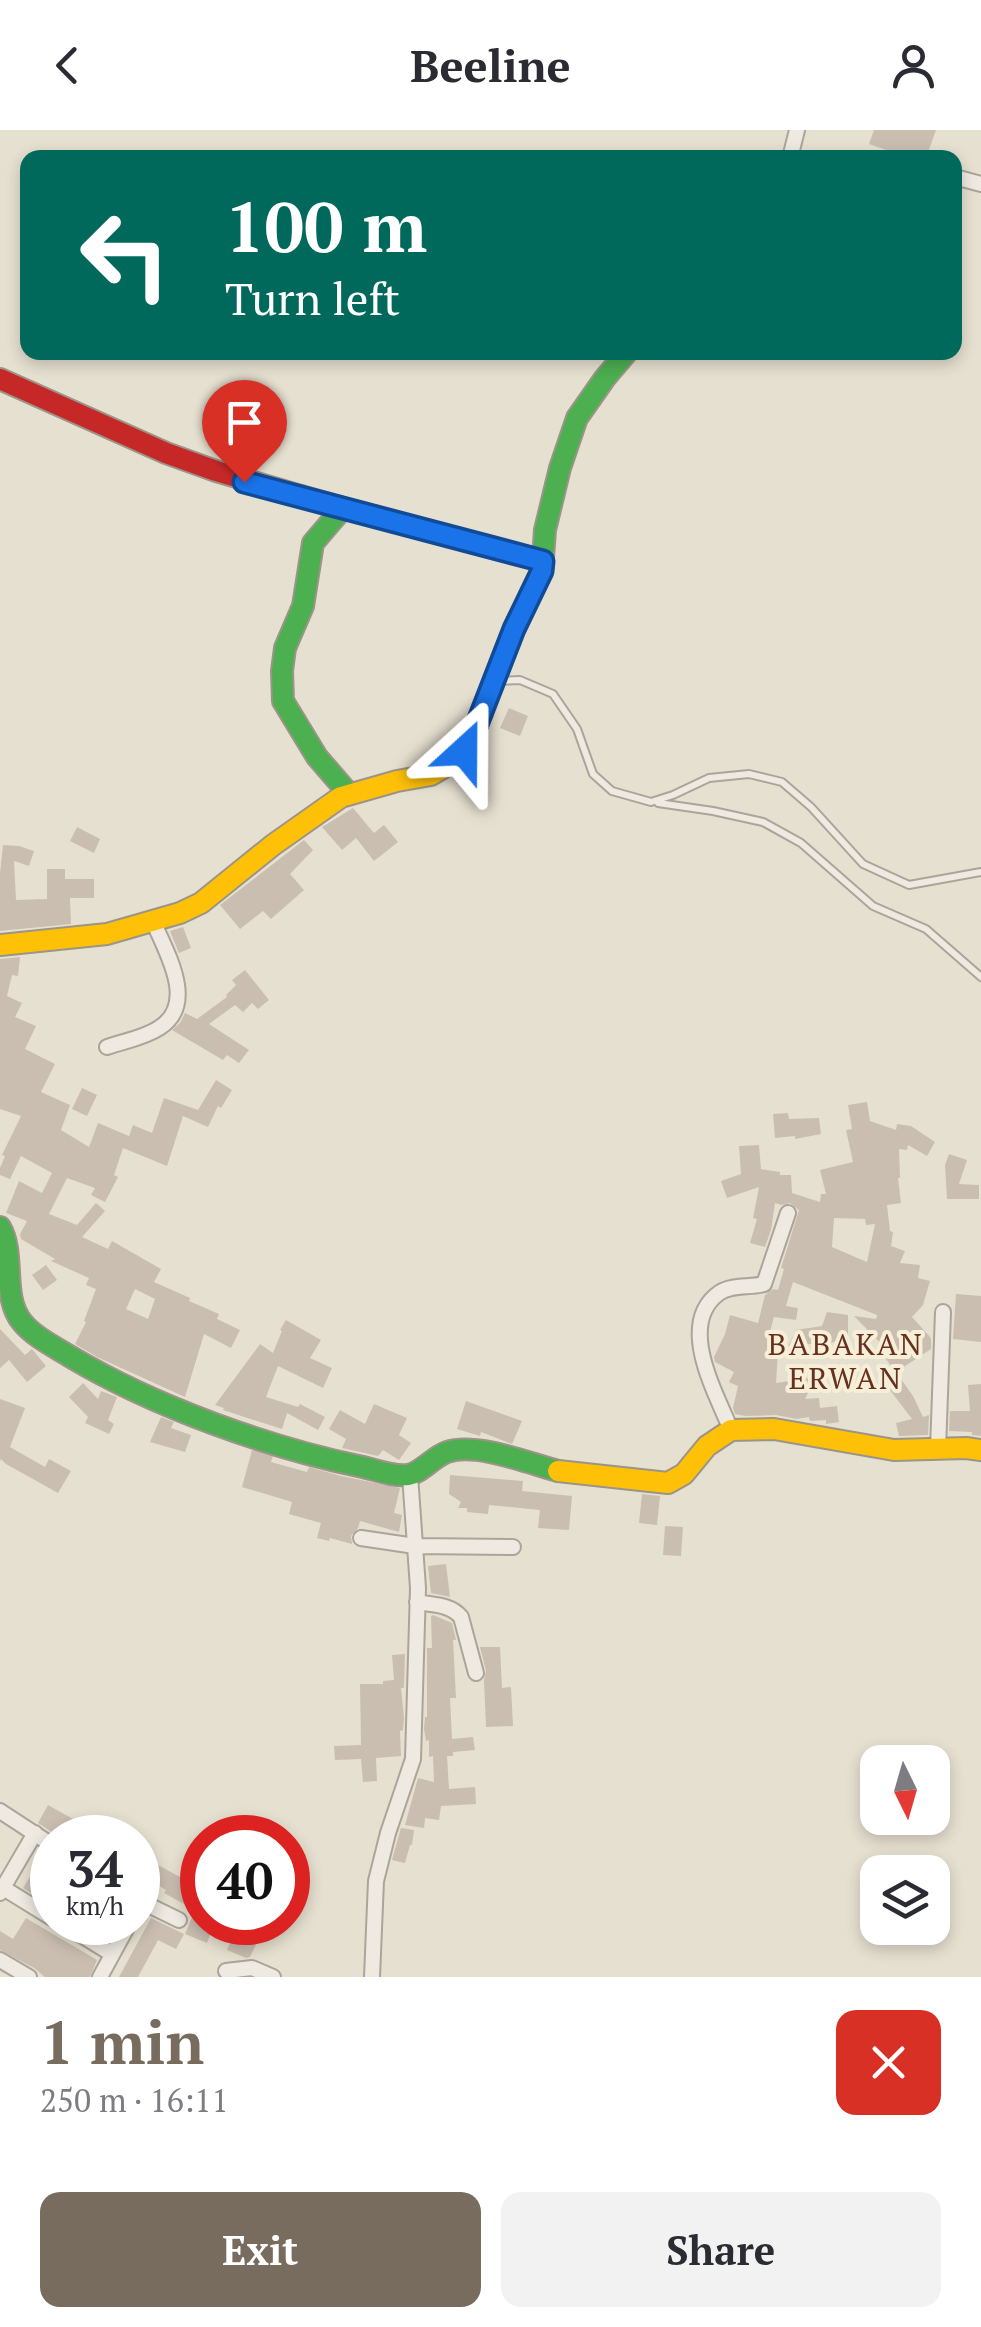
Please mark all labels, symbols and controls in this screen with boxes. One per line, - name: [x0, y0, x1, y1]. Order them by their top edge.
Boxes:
- text: Beeline: [410, 35, 571, 95]
- icon: back: [40, 38, 95, 93]
- icon: person: [886, 38, 941, 93]
- text: 100 m: [225, 179, 427, 272]
- icon: left: [60, 190, 190, 320]
- text: Turn left: [225, 268, 400, 328]
- pin: [202, 380, 287, 483]
- icon: arrive: [217, 395, 272, 450]
- position arrow: [412, 699, 516, 803]
- district label: BABAKAN ERWAN: [768, 1324, 924, 1398]
- north arrow: [860, 1745, 950, 1835]
- map controls: [860, 1745, 950, 1945]
- speed limit sign: 40: [180, 1815, 310, 1945]
- text: 34: [67, 1835, 123, 1901]
- button: layers: [860, 1855, 950, 1945]
- text: km/h: [66, 1889, 124, 1922]
- text: 1 min: [40, 2002, 204, 2081]
- button: close: [836, 2010, 941, 2115]
- text: 250 m · 16:11: [40, 2079, 228, 2121]
- button: Exit: [40, 2192, 481, 2307]
- button: Share: [501, 2192, 941, 2307]

